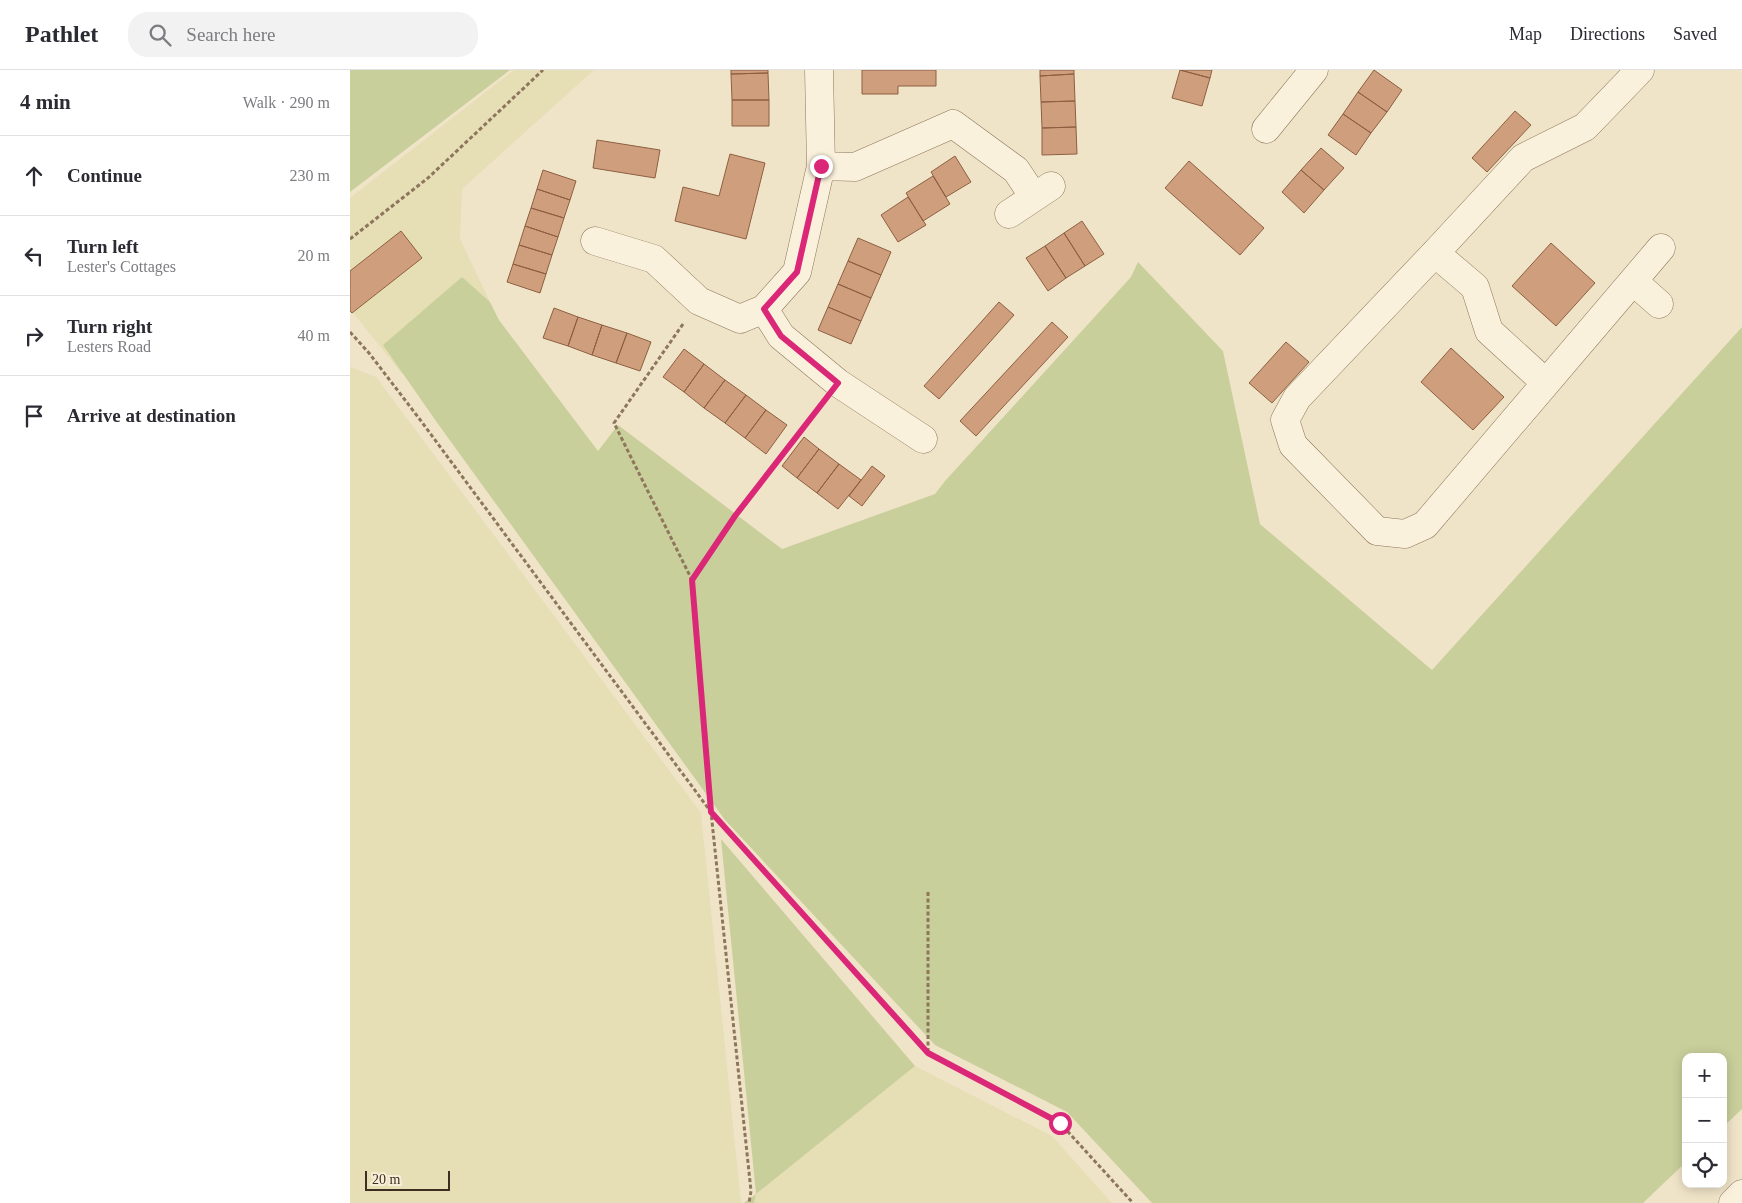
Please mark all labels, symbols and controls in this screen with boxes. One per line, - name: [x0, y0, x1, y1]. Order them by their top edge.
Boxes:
- search box: [128, 12, 478, 57]
- text: Pathlet: [25, 21, 98, 47]
- icon: search: [146, 21, 174, 49]
- text: Search here: [186, 24, 275, 45]
- text: Map: [1509, 24, 1542, 44]
- text: Directions: [1570, 24, 1645, 44]
- text: Saved: [1673, 24, 1717, 44]
- text: 4 min: [20, 90, 71, 114]
- text: Walk · 290 m: [243, 94, 330, 111]
- route end: [810, 155, 833, 178]
- icon: ahead: [20, 162, 48, 190]
- text: Continue: [67, 165, 142, 186]
- text: 230 m: [290, 167, 330, 184]
- text: Turn left: [67, 236, 139, 257]
- icon: left: [20, 242, 48, 270]
- text: 20 m: [298, 247, 330, 264]
- text: Lester's Cottages: [67, 258, 176, 275]
- text: Turn right: [67, 316, 152, 337]
- icon: right: [20, 322, 48, 350]
- text: 40 m: [298, 327, 330, 344]
- text: Lesters Road: [67, 338, 151, 355]
- icon: arrive: [20, 402, 48, 430]
- text: Arrive at destination: [67, 405, 236, 426]
- map controls: [1682, 1053, 1727, 1188]
- button: +: [1682, 1053, 1727, 1098]
- button: −: [1682, 1098, 1727, 1143]
- route start: [1049, 1112, 1072, 1135]
- button: locate: [1682, 1143, 1727, 1188]
- scale bar: [365, 1168, 450, 1191]
- text: 20 m: [372, 1172, 400, 1187]

